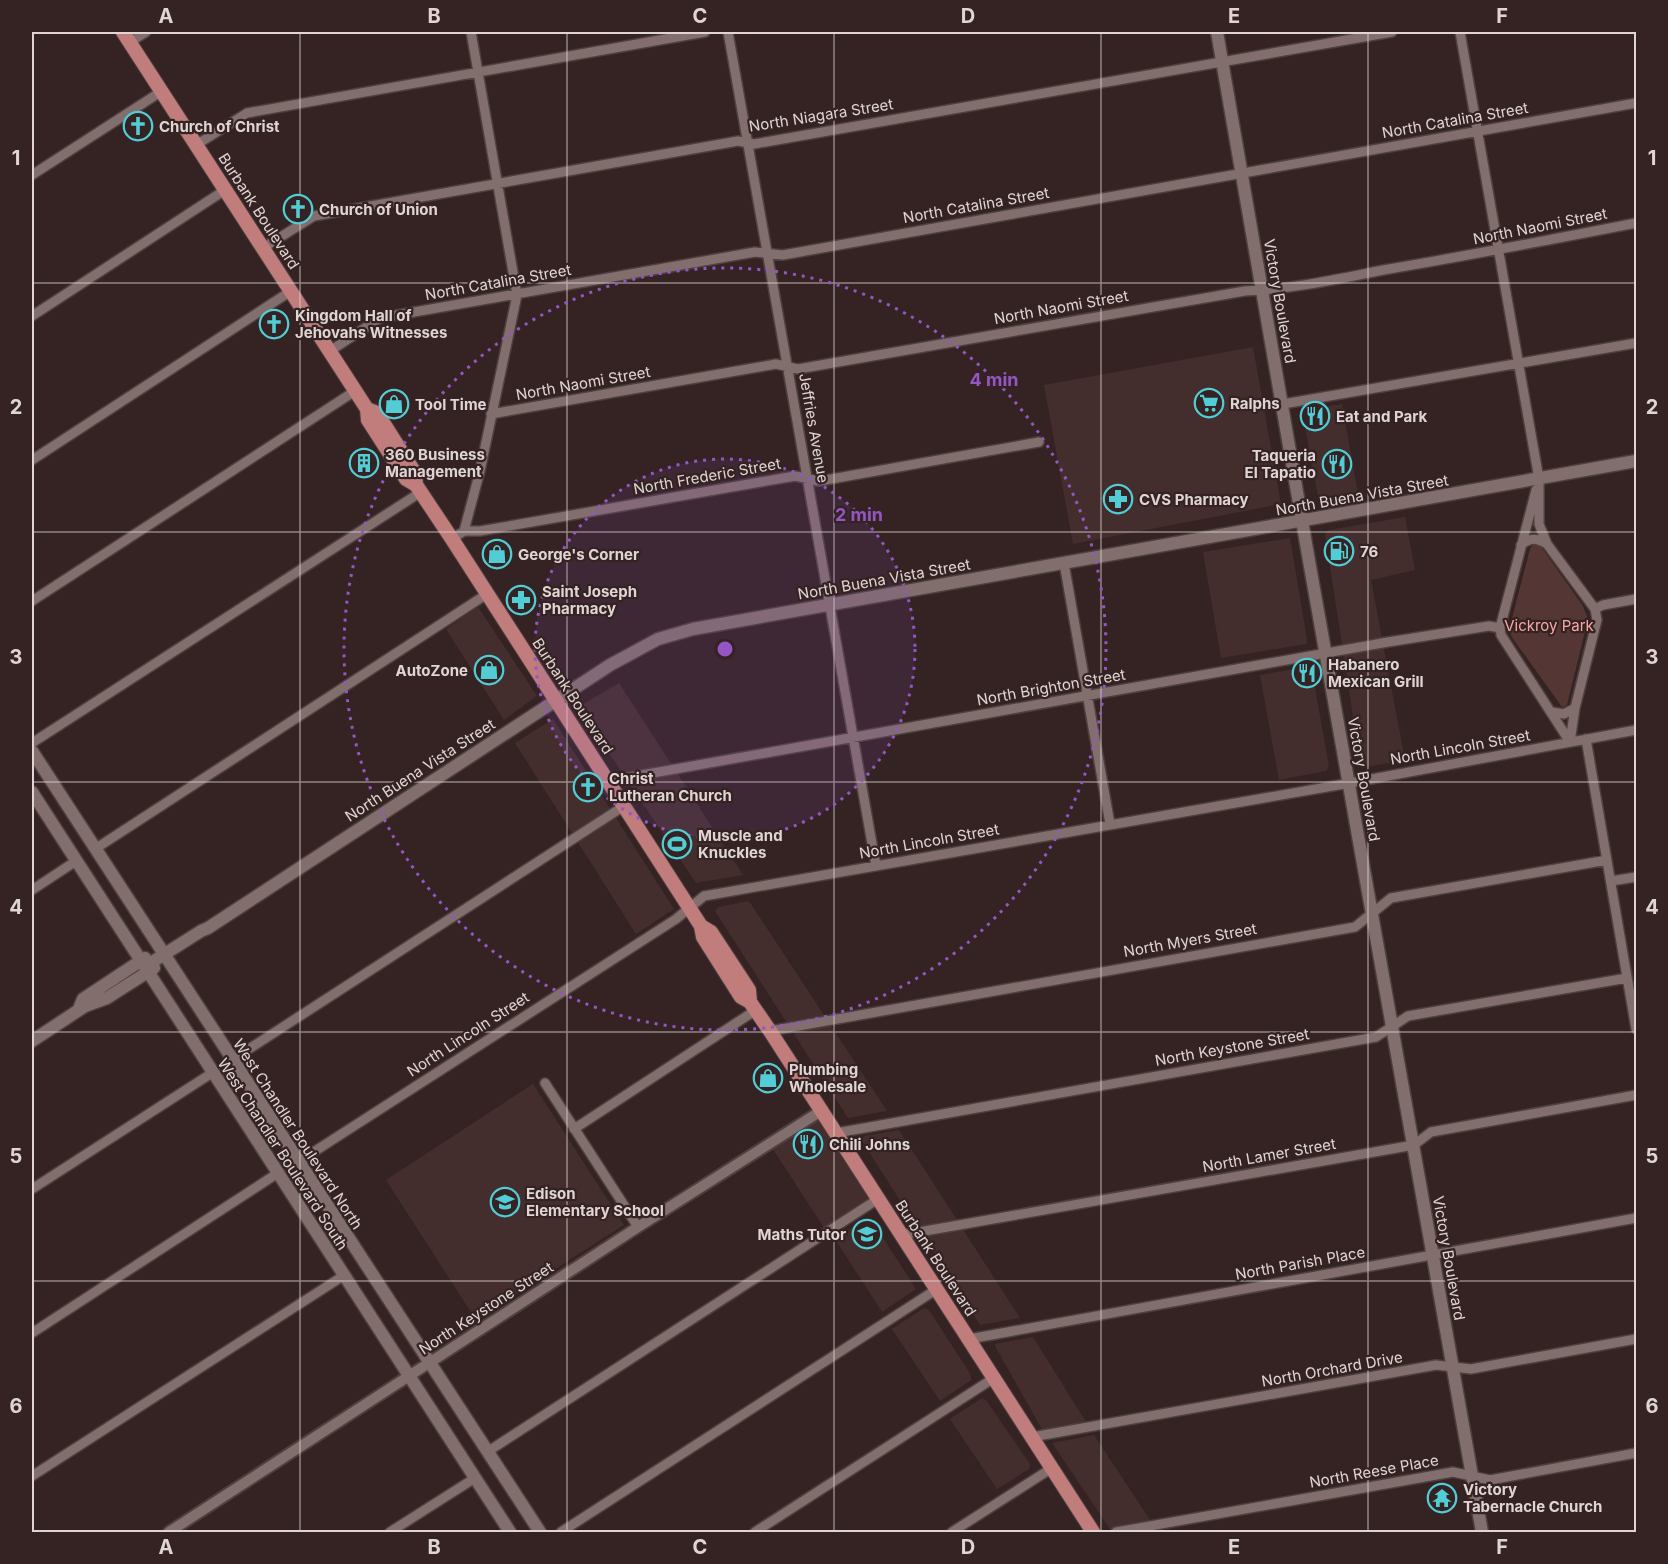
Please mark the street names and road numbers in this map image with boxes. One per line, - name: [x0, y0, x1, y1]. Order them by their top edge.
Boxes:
- street label: North Niagara Street: [748, 94, 895, 136]
- street label: North Catalina Street: [1380, 98, 1530, 142]
- street label: Burbank Boulevard: [214, 149, 304, 273]
- street label: North Catalina Street: [901, 183, 1051, 227]
- street label: North Naomi Street: [1471, 204, 1609, 248]
- street label: Victory Boulevard: [1260, 237, 1300, 365]
- street label: North Catalina Street: [423, 260, 573, 304]
- street label: North Naomi Street: [992, 286, 1130, 328]
- street label: North Naomi Street: [514, 362, 652, 404]
- street label: Jeffries Avenue: [795, 372, 833, 484]
- street label: North Frederic Street: [632, 454, 782, 498]
- street label: North Buena Vista Street: [1274, 470, 1450, 520]
- street label: North Buena Vista Street: [796, 554, 972, 604]
- street label: Burbank Boulevard: [528, 634, 618, 758]
- street label: North Brighton Street: [975, 665, 1127, 709]
- street label: North Buena Vista Street: [341, 714, 499, 826]
- street label: Victory Boulevard: [1344, 715, 1384, 843]
- street label: North Lincoln Street: [1389, 725, 1532, 769]
- street label: North Lincoln Street: [858, 819, 1001, 863]
- street label: North Myers Street: [1122, 919, 1258, 961]
- street label: North Lincoln Street: [403, 987, 533, 1081]
- street label: North Keystone Street: [1153, 1024, 1311, 1070]
- street label: West Chandler Boulevard North: [229, 1035, 367, 1233]
- street label: West Chandler Boulevard South: [214, 1054, 352, 1254]
- street label: North Lamer Street: [1201, 1134, 1337, 1176]
- street label: Victory Boulevard: [1429, 1194, 1469, 1322]
- street label: Burbank Boulevard: [891, 1196, 981, 1320]
- street label: North Parish Place: [1234, 1242, 1366, 1284]
- street label: North Keystone Street: [415, 1257, 557, 1359]
- street label: North Orchard Drive: [1260, 1347, 1404, 1391]
- street label: North Reese Place: [1308, 1450, 1440, 1492]

